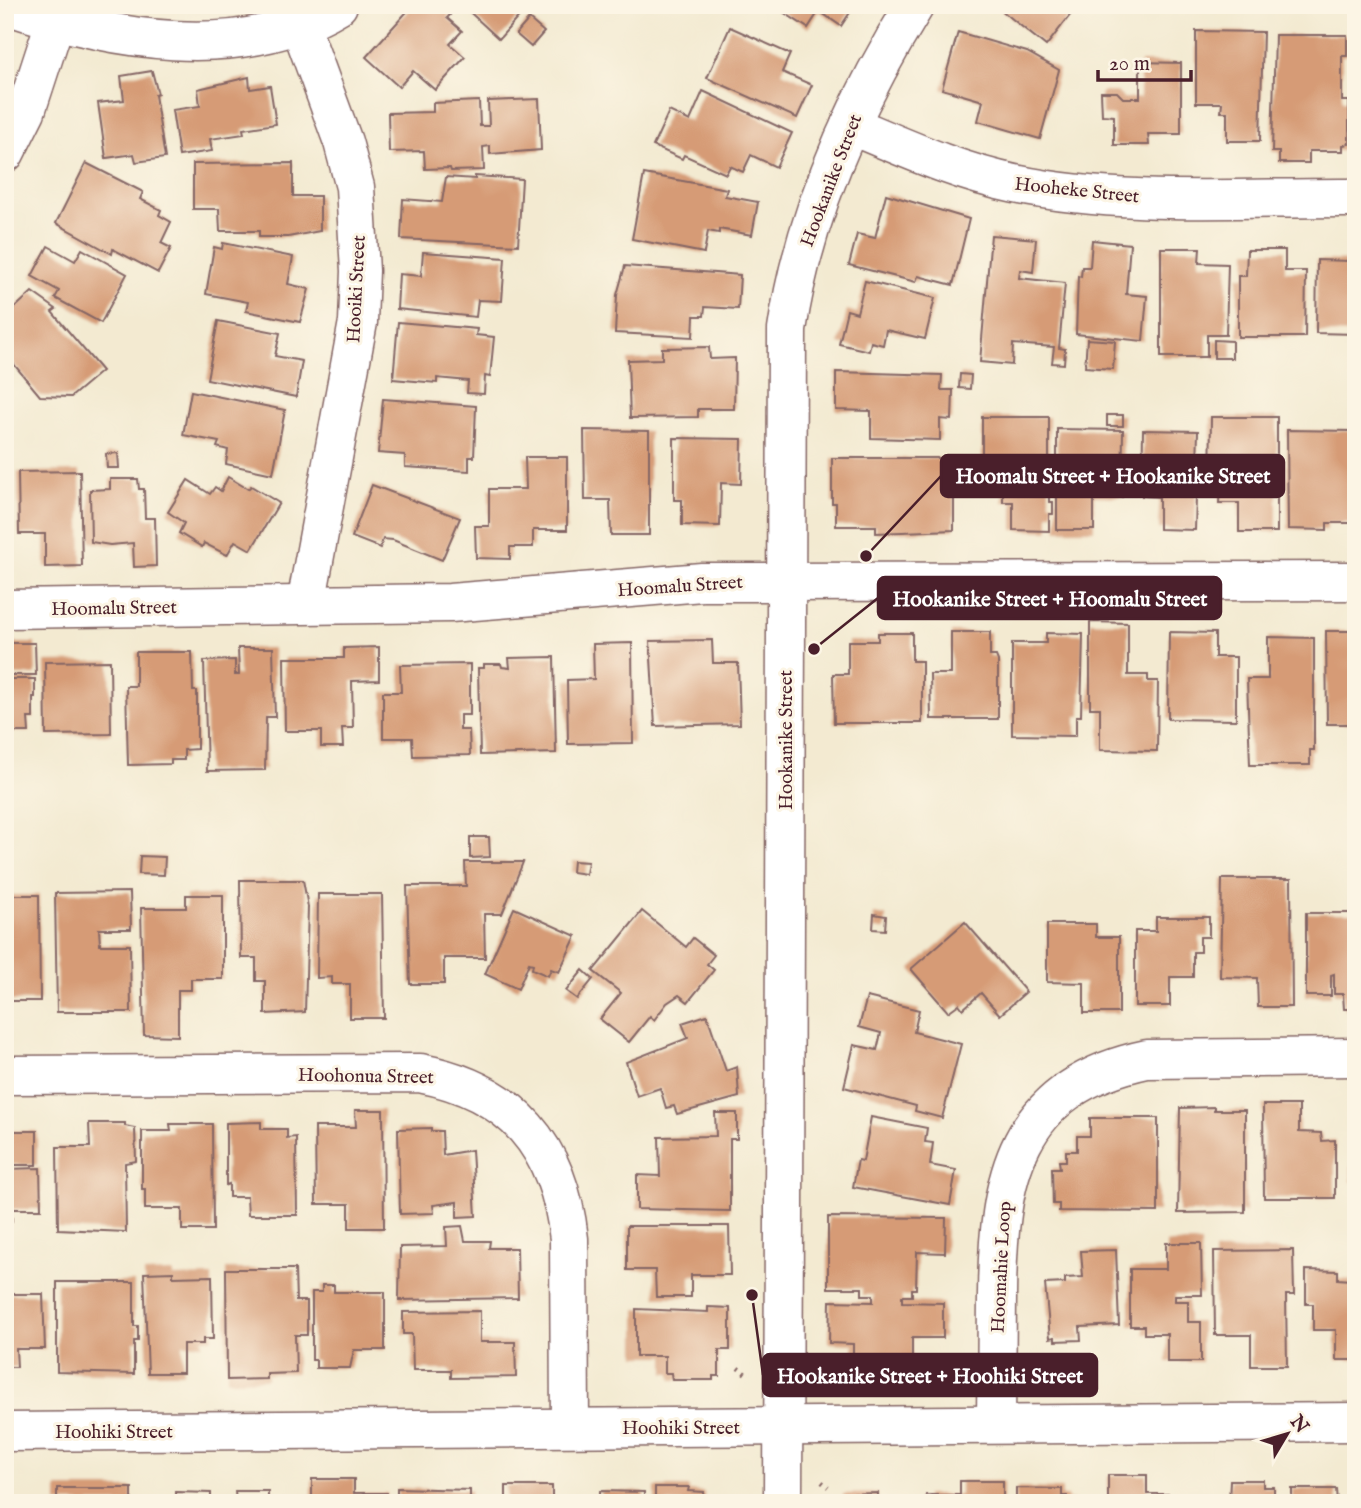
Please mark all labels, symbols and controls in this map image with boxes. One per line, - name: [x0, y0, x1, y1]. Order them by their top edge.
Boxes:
- scale bar: [1098, 38, 1191, 82]
- text: 20 m: [1109, 51, 1150, 78]
- street label: Hookanike Street: [796, 111, 868, 250]
- street label: Hooheke Street: [1013, 173, 1141, 210]
- street label: Hooiki Street: [342, 234, 372, 344]
- callout: Hoomalu Street + Hookanike Street: [941, 455, 1284, 497]
- text: Hoomalu Street + Hookanike Street: [956, 464, 1271, 491]
- street label: Hoomalu Street: [617, 571, 744, 603]
- callout: Hookanike Street + Hoomalu Street: [878, 577, 1221, 619]
- text: Hookanike Street + Hoomalu Street: [893, 587, 1208, 614]
- street label: Hoomalu Street: [51, 596, 178, 622]
- street label: Hookanike Street: [775, 669, 799, 810]
- street label: Hoohonua Street: [298, 1064, 435, 1090]
- street label: Hoomahie Loop: [987, 1201, 1017, 1334]
- callout: Hookanike Street + Hoohiki Street: [763, 1354, 1097, 1396]
- text: Hookanike Street + Hoohiki Street: [777, 1364, 1084, 1391]
- north arrow: [1252, 1400, 1322, 1470]
- text: N: [1284, 1410, 1314, 1439]
- street label: Hoohiki Street: [622, 1417, 741, 1441]
- street label: Hoohiki Street: [55, 1421, 174, 1445]

